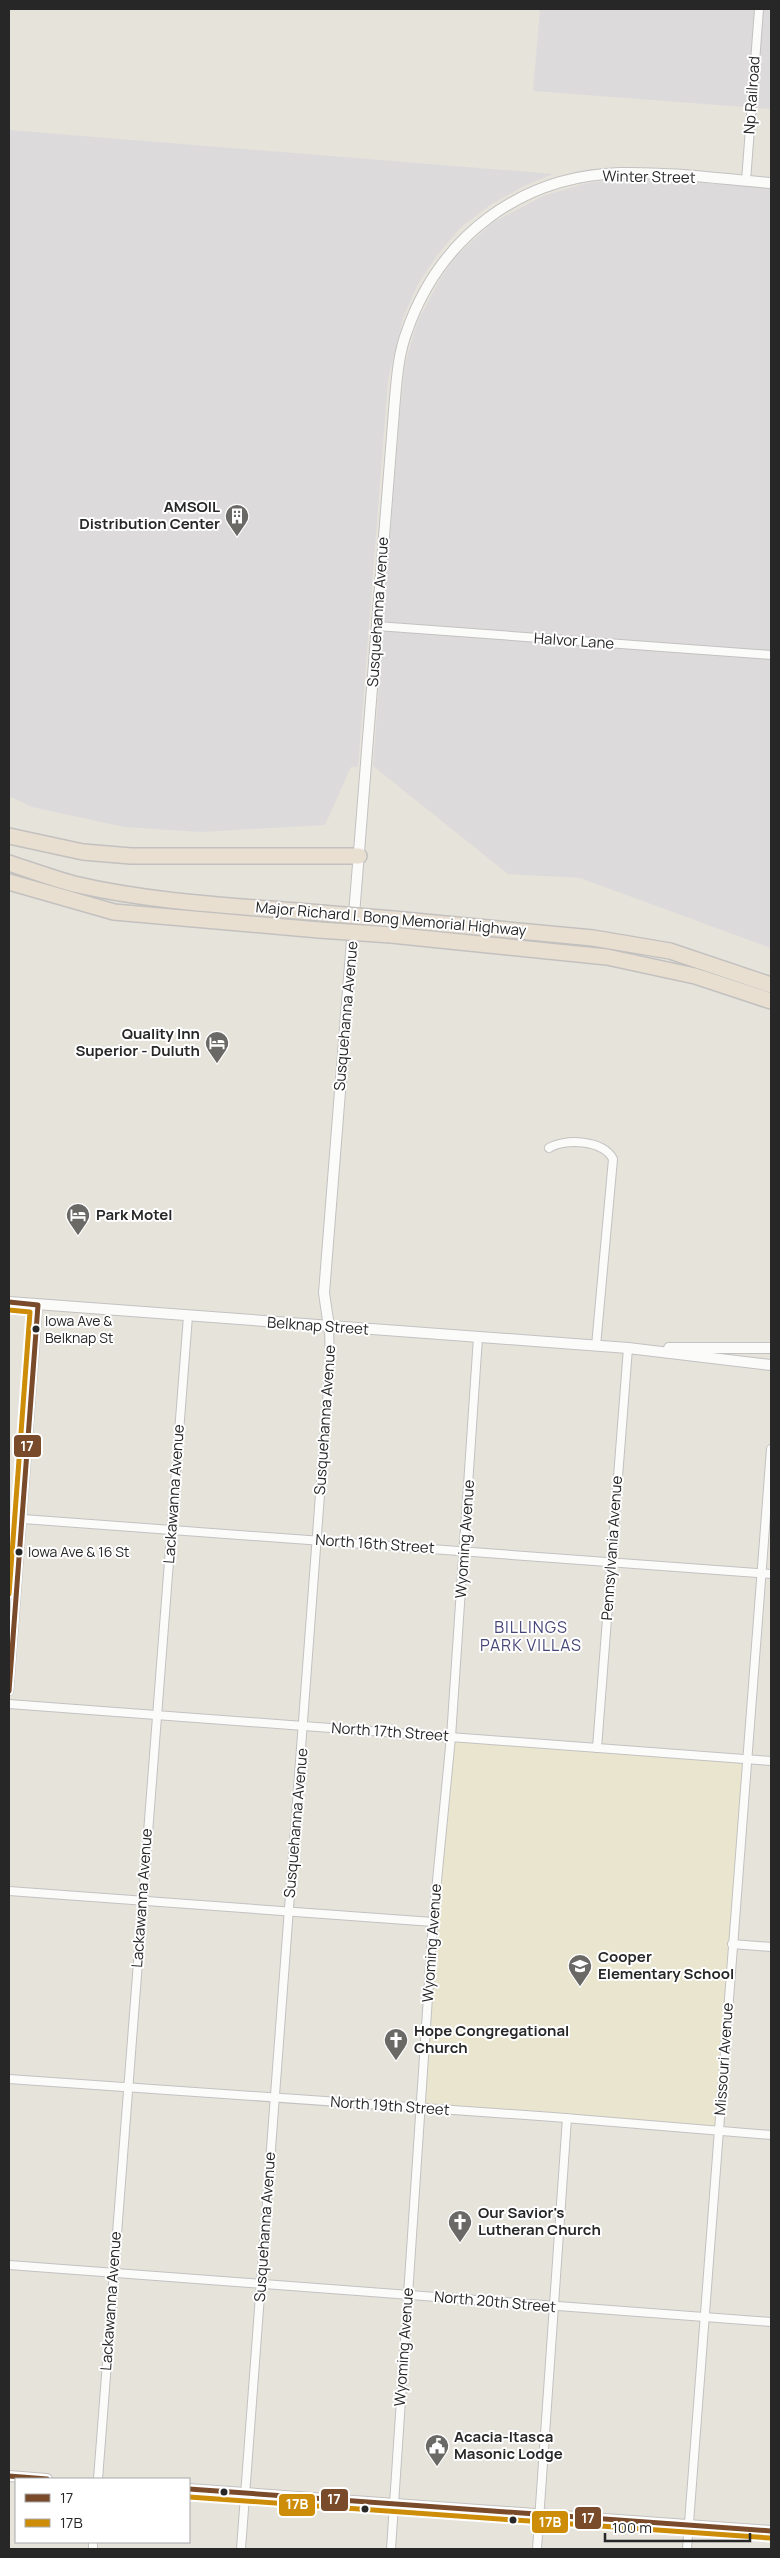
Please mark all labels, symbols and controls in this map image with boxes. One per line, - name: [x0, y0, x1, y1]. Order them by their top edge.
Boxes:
- street label: Np Railroad: [738, 55, 765, 135]
- street label: Winter Street: [602, 165, 696, 188]
- place label: AMSOIL Distribution Center: [79, 496, 220, 534]
- building icon: AMSOIL Distribution Center: [224, 503, 250, 537]
- street label: Susquehanna Avenue: [362, 536, 393, 688]
- street label: Halvor Lane: [533, 627, 615, 654]
- street label: Major Richard I. Bong Memorial Highway: [255, 896, 527, 941]
- street label: Susquehanna Avenue: [328, 940, 363, 1092]
- place label: Quality Inn Superior - Duluth: [75, 1023, 200, 1061]
- hotel icon: Quality Inn Superior - Duluth: [204, 1030, 230, 1064]
- hotel icon: Park Motel: [65, 1202, 91, 1236]
- place label: Park Motel: [96, 1204, 173, 1225]
- place label: Iowa Ave & Belknap St: [45, 1311, 114, 1347]
- street label: Belknap Street: [266, 1311, 370, 1340]
- marker: Iowa Ave & Belknap St: [31, 1324, 41, 1334]
- street label: Susquehanna Avenue: [309, 1344, 340, 1496]
- street label: Lackawanna Avenue: [158, 1423, 189, 1564]
- line badge: 17: [13, 1434, 42, 1458]
- text: 17: [20, 1436, 34, 1455]
- street label: Pennsylvania Avenue: [596, 1475, 627, 1621]
- street label: Wyoming Avenue: [450, 1479, 479, 1599]
- street label: North 16th Street: [315, 1529, 435, 1558]
- place label: Iowa Ave & 16 St: [28, 1542, 130, 1561]
- marker: Iowa Ave & 16 St: [14, 1547, 24, 1557]
- district label: BILLINGS PARK VILLAS: [480, 1616, 582, 1656]
- street label: North 17th Street: [331, 1717, 450, 1746]
- street label: Susquehanna Avenue: [278, 1747, 313, 1899]
- street label: Lackawanna Avenue: [126, 1827, 157, 1968]
- street label: Wyoming Avenue: [417, 1883, 446, 2003]
- place label: Cooper Elementary School: [598, 1946, 734, 1984]
- school or university icon: Cooper Elementary School: [567, 1953, 593, 1987]
- street label: Missouri Avenue: [709, 2002, 738, 2116]
- place label: Hope Congregational Church: [414, 2020, 569, 2058]
- church icon: Hope Congregational Church: [383, 2027, 409, 2061]
- street label: North 19th Street: [330, 2091, 450, 2120]
- street label: Susquehanna Avenue: [249, 2151, 280, 2303]
- place label: Our Savior's Lutheran Church: [478, 2202, 601, 2240]
- church icon: Our Savior's Lutheran Church: [447, 2209, 473, 2243]
- street label: Lackawanna Avenue: [95, 2230, 126, 2371]
- street label: North 20th Street: [433, 2286, 557, 2317]
- street label: Wyoming Avenue: [389, 2287, 418, 2407]
- place label: Acacia-Itasca Masonic Lodge: [454, 2426, 563, 2464]
- public building icon: Acacia-Itasca Masonic Lodge: [424, 2433, 450, 2467]
- legend: [15, 2478, 190, 2543]
- text: 17: [60, 2487, 73, 2508]
- unlabelled marker: [219, 2487, 229, 2497]
- line badge: 17: [320, 2488, 349, 2512]
- text: 17: [327, 2489, 341, 2508]
- line badge: 17B: [278, 2493, 316, 2517]
- text: 17B: [286, 2494, 308, 2513]
- unlabelled marker: [360, 2504, 370, 2514]
- line badge: 17: [574, 2506, 602, 2530]
- text: 17: [581, 2508, 595, 2527]
- line badge: 17B: [531, 2510, 569, 2534]
- scale bar: [605, 2510, 750, 2542]
- text: 17B: [60, 2512, 83, 2533]
- text: 17B: [539, 2512, 561, 2531]
- unlabelled marker: [508, 2515, 518, 2525]
- text: 100 m: [612, 2517, 652, 2538]

